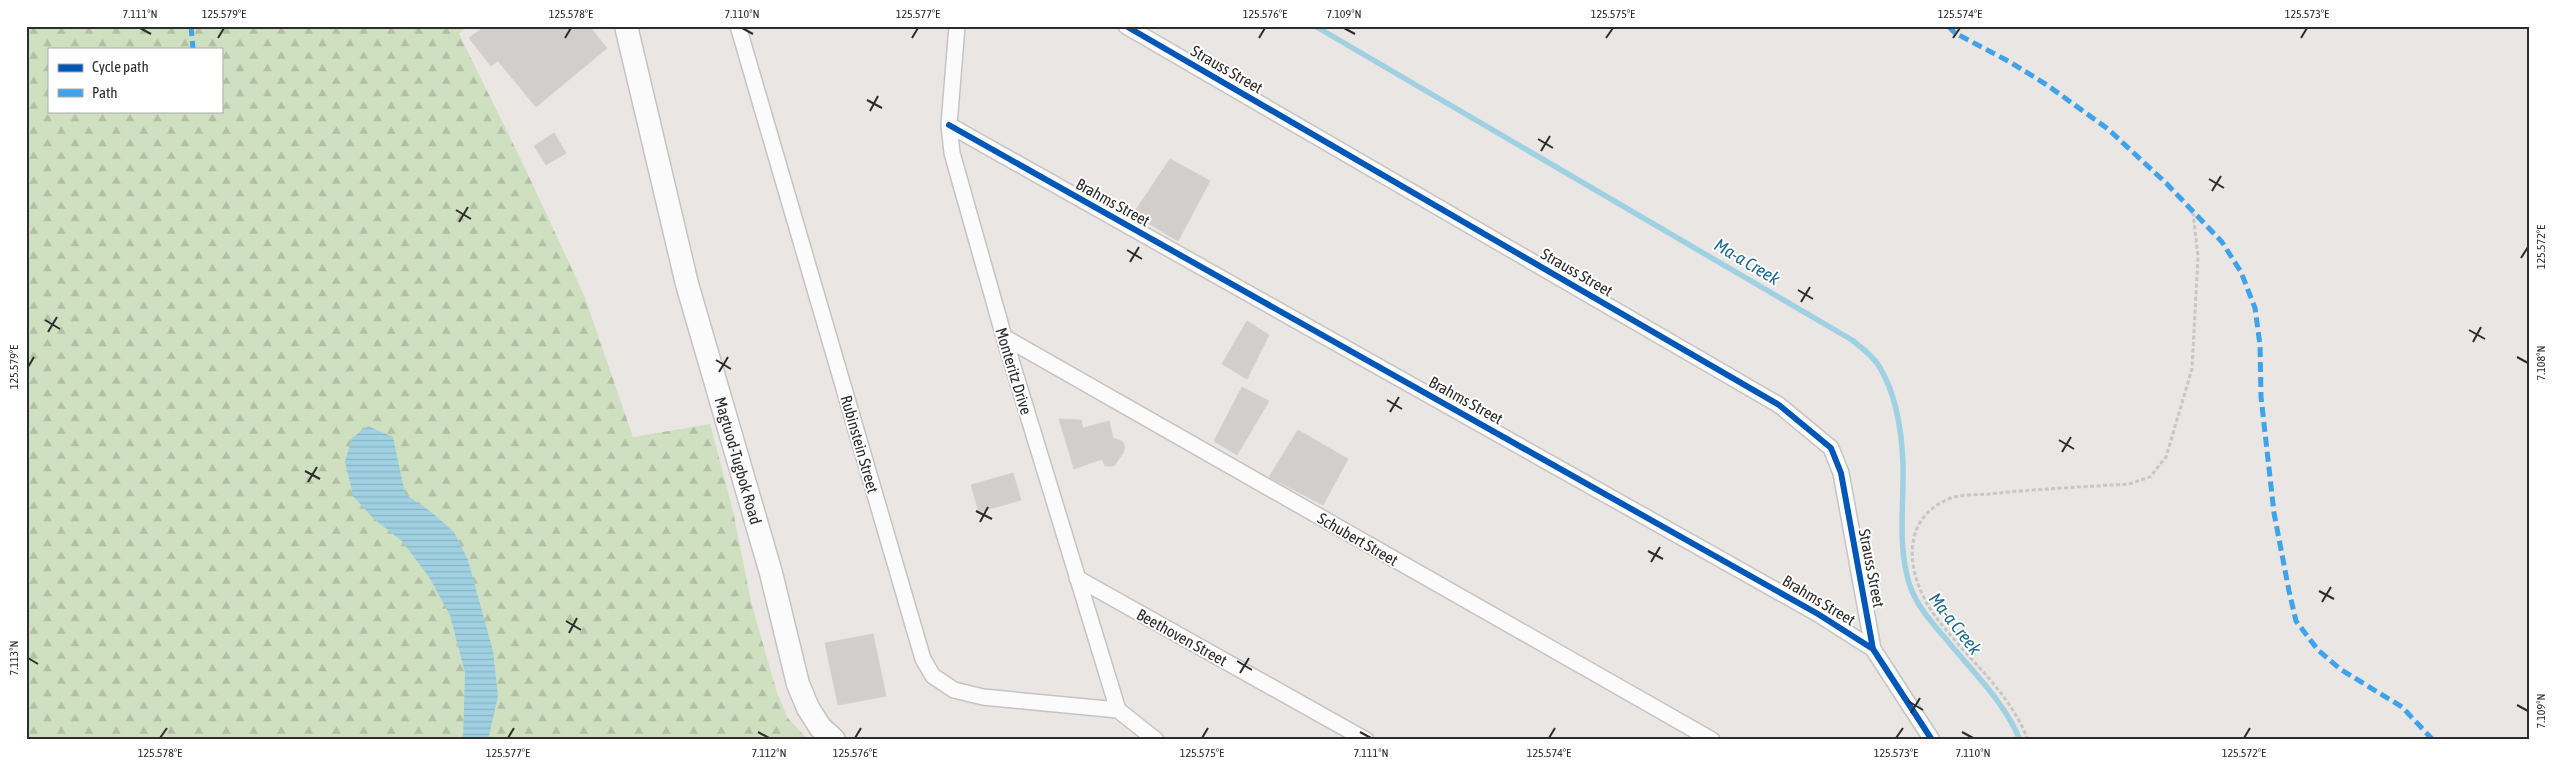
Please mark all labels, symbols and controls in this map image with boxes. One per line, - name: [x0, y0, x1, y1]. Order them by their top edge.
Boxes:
- text: 7.111°N: [122, 7, 158, 21]
- text: 125.579°E: [202, 7, 246, 21]
- text: 125.578°E: [549, 7, 593, 21]
- text: 7.110°N: [724, 7, 760, 21]
- text: 125.577°E: [896, 7, 940, 21]
- text: 125.576°E: [1243, 7, 1287, 21]
- text: 7.109°N: [1326, 7, 1362, 21]
- text: 125.575°E: [1591, 7, 1635, 21]
- text: 125.574°E: [1938, 7, 1982, 21]
- text: 125.573°E: [2285, 7, 2329, 21]
- street label: Strauss Street: [1188, 41, 1266, 97]
- legend: [48, 48, 222, 112]
- text: Cycle path: [92, 58, 149, 75]
- text: Path: [92, 84, 118, 101]
- street label: Brahms Street: [1073, 174, 1153, 230]
- text: 125.572°E: [2534, 225, 2548, 269]
- water label: Ma-a Creek: [1711, 234, 1785, 290]
- street label: Strauss Street: [1538, 244, 1616, 300]
- street label: Monteritz Drive: [992, 325, 1036, 417]
- text: 125.579°E: [7, 345, 21, 389]
- text: 7.108°N: [2534, 345, 2548, 381]
- street label: Brahms Street: [1426, 372, 1506, 428]
- street label: Rubinstein Street: [837, 393, 883, 495]
- street label: Magtuod-Tugbok Road: [711, 395, 765, 526]
- street label: Schubert Street: [1315, 509, 1402, 569]
- street label: Strauss Street: [1856, 527, 1888, 609]
- street label: Brahms Street: [1779, 571, 1859, 629]
- water label: Ma-a Creek: [1925, 589, 1987, 660]
- street label: Beethoven Street: [1134, 605, 1231, 669]
- text: 7.113°N: [7, 640, 21, 676]
- text: 7.109°N: [2534, 693, 2548, 729]
- text: 125.578°E: [138, 746, 182, 760]
- text: 125.577°E: [486, 746, 530, 760]
- text: 7.112°N: [751, 746, 787, 760]
- text: 125.576°E: [833, 746, 877, 760]
- text: 125.575°E: [1180, 746, 1224, 760]
- text: 7.111°N: [1353, 746, 1389, 760]
- text: 125.574°E: [1527, 746, 1571, 760]
- text: 125.573°E: [1874, 746, 1918, 760]
- text: 7.110°N: [1955, 746, 1991, 760]
- text: 125.572°E: [2222, 746, 2266, 760]

